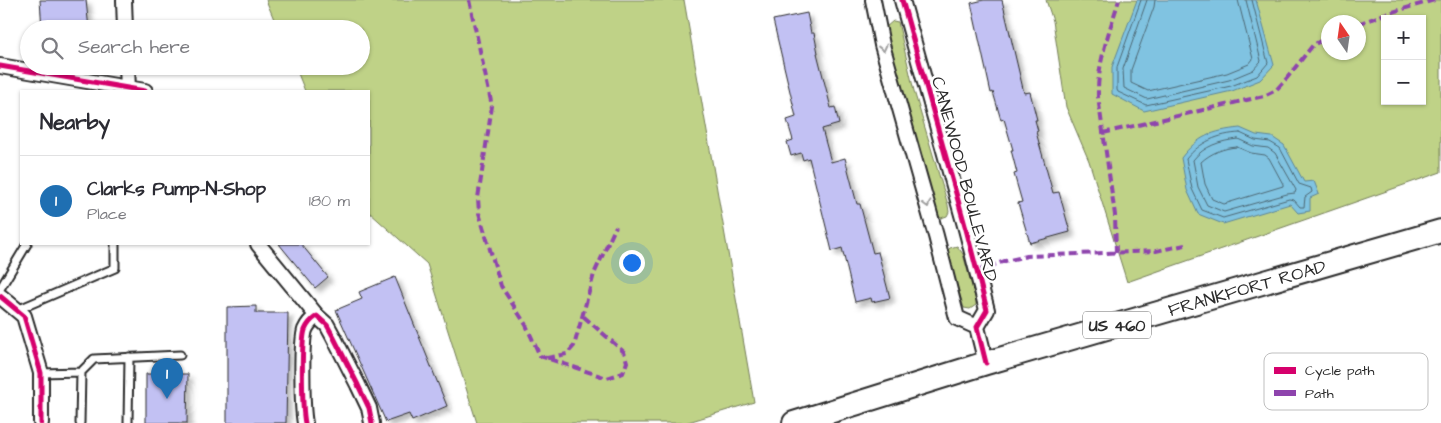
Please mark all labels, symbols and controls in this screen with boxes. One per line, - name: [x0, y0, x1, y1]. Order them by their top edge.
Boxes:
- north arrow: [1321, 15, 1366, 60]
- map controls: [1381, 15, 1426, 105]
- button: +: [1381, 15, 1426, 60]
- search box: [20, 20, 370, 75]
- icon: search: [38, 34, 66, 62]
- text: Search here: [78, 34, 190, 61]
- one-way arrow: [877, 43, 888, 52]
- button: −: [1381, 60, 1426, 105]
- street label: CANEWOOD BOULEVARD: [925, 74, 1004, 285]
- text: Nearby: [40, 108, 110, 137]
- text: Clarks Pump-N-Shop: [87, 176, 266, 203]
- text: 1: [55, 190, 57, 212]
- text: 180 m: [309, 190, 350, 212]
- one-way arrow: [922, 200, 932, 208]
- text: Place: [87, 203, 127, 225]
- your location: [619, 250, 645, 276]
- street label: FRANKFORT ROAD: [1165, 254, 1329, 323]
- road number: US 460: [1083, 312, 1151, 338]
- legend: [1264, 353, 1428, 410]
- pin: 1: [151, 358, 183, 399]
- text: Cycle path: [1305, 361, 1374, 381]
- text: Path: [1305, 384, 1334, 404]

